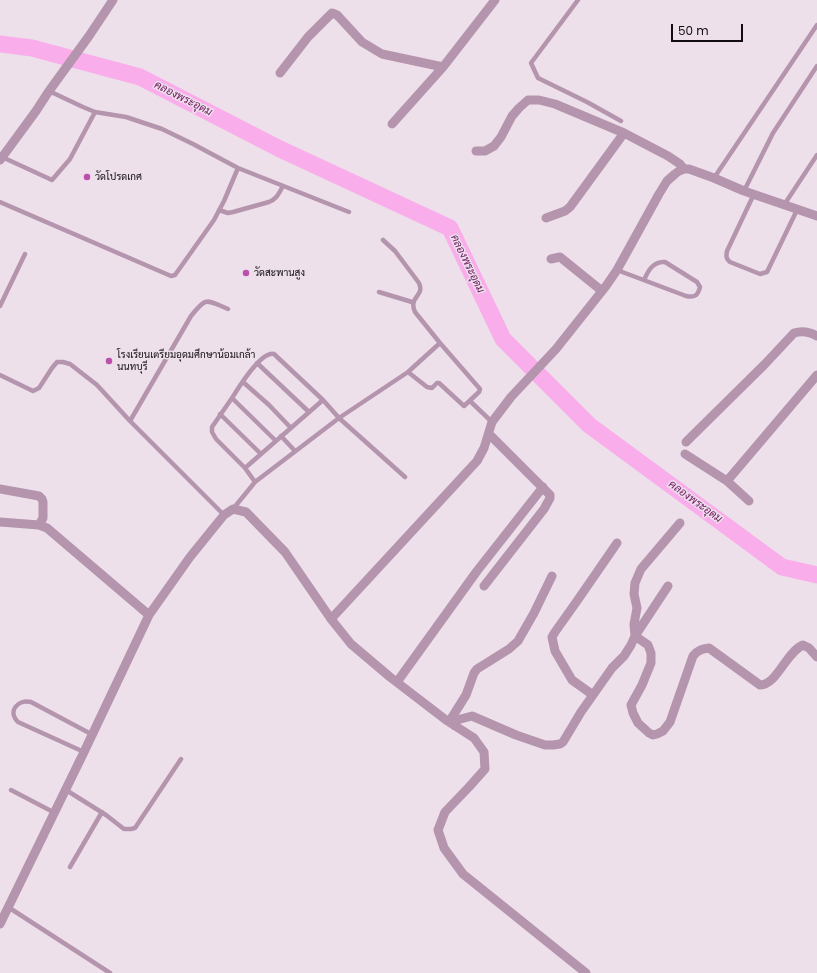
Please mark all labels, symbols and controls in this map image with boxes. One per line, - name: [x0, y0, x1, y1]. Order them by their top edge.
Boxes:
- scale bar: [673, 16, 745, 42]
- text: 50 m: [678, 22, 709, 39]
- water label: คลองพระอุดม: [152, 79, 214, 119]
- place label: วัดโปรดเกศ: [95, 171, 142, 183]
- marker: วัดโปรดเกศ: [82, 172, 92, 182]
- water label: คลองพระอุดม: [447, 233, 487, 295]
- place label: วัดสะพานสูง: [254, 267, 305, 279]
- marker: วัดสะพานสูง: [241, 268, 251, 278]
- place label: โรงเรียนเตรียมอุดมศึกษาน้อมเกล้า นนทบุรี: [117, 349, 255, 372]
- marker: โรงเรียนเตรียมอุดมศึกษาน้อมเกล้า นนทบุรี: [104, 356, 114, 366]
- water label: คลองพระอุดม: [666, 478, 724, 526]

